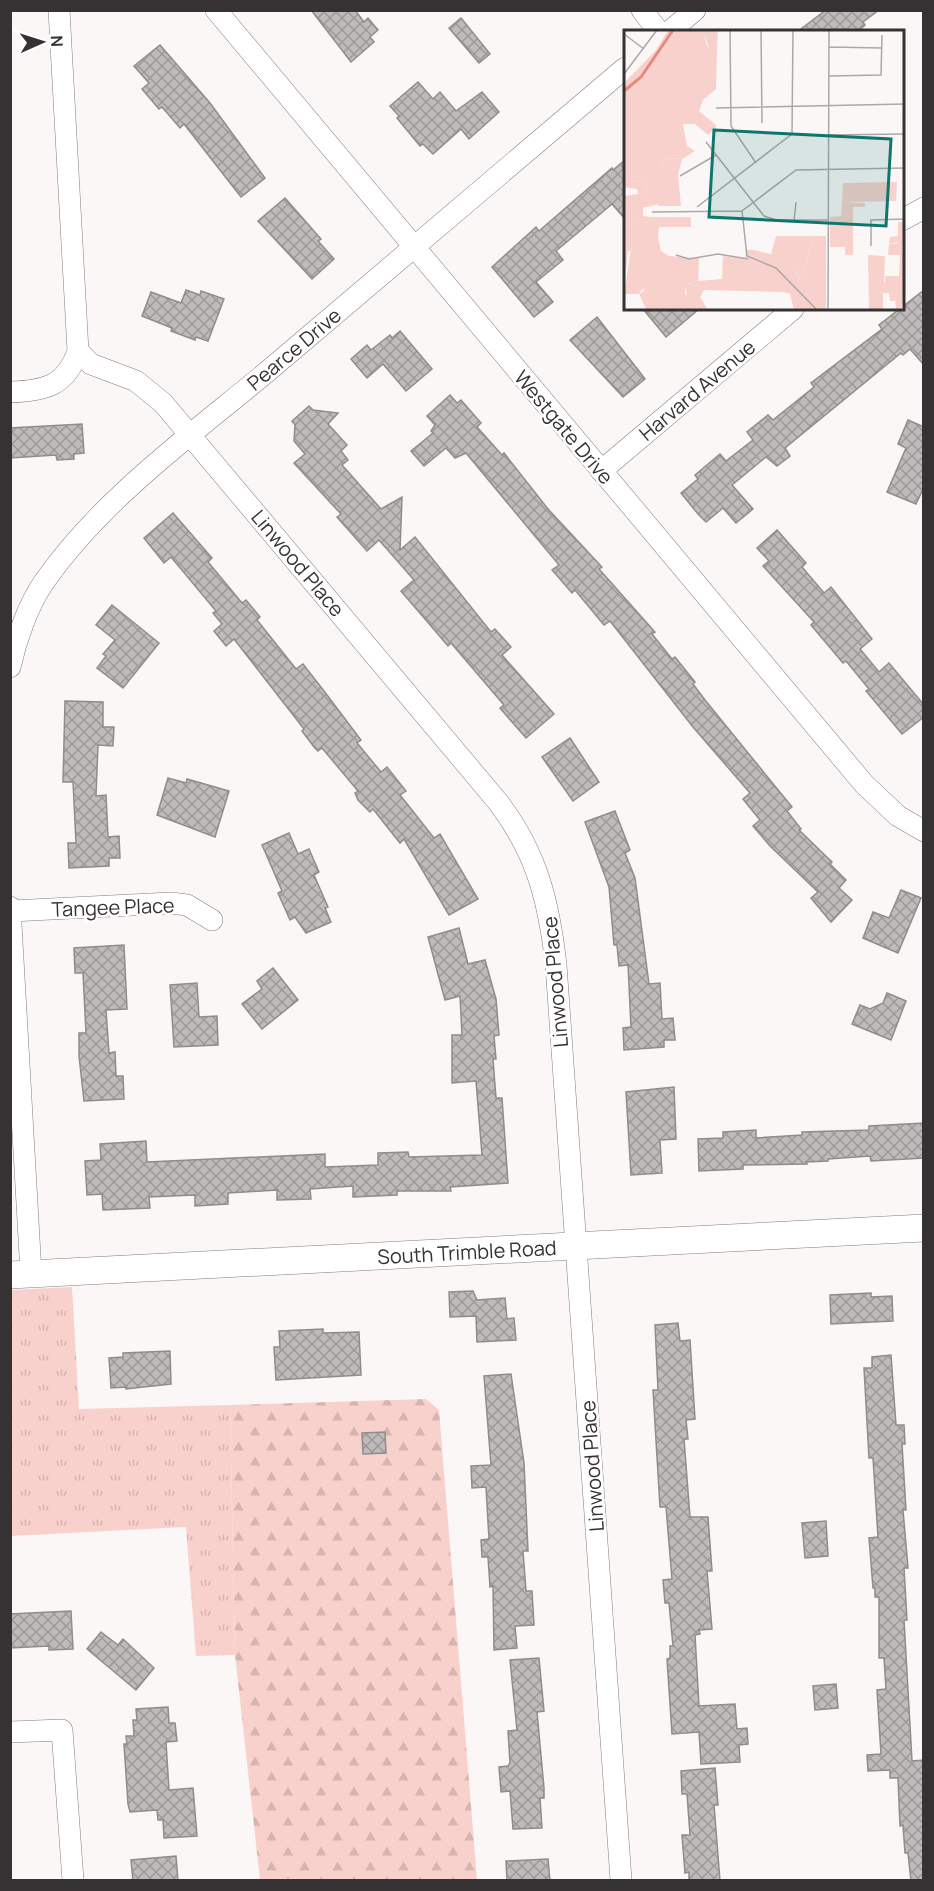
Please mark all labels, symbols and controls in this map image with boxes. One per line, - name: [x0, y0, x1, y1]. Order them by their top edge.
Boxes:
- north arrow: [12, 12, 72, 72]
- inset map: [624, 30, 904, 310]
- text: N: [46, 35, 68, 48]
- street label: Pearce Drive: [241, 302, 347, 396]
- street label: Harvard Avenue: [633, 333, 761, 447]
- street label: Westgate Drive: [508, 364, 620, 490]
- street label: Linwood Place: [245, 504, 351, 622]
- street label: Tangee Place: [51, 891, 175, 923]
- street label: Linwood Place: [536, 915, 574, 1049]
- street label: South Trimble Road: [377, 1234, 557, 1270]
- street label: Linwood Place: [574, 1399, 610, 1533]

